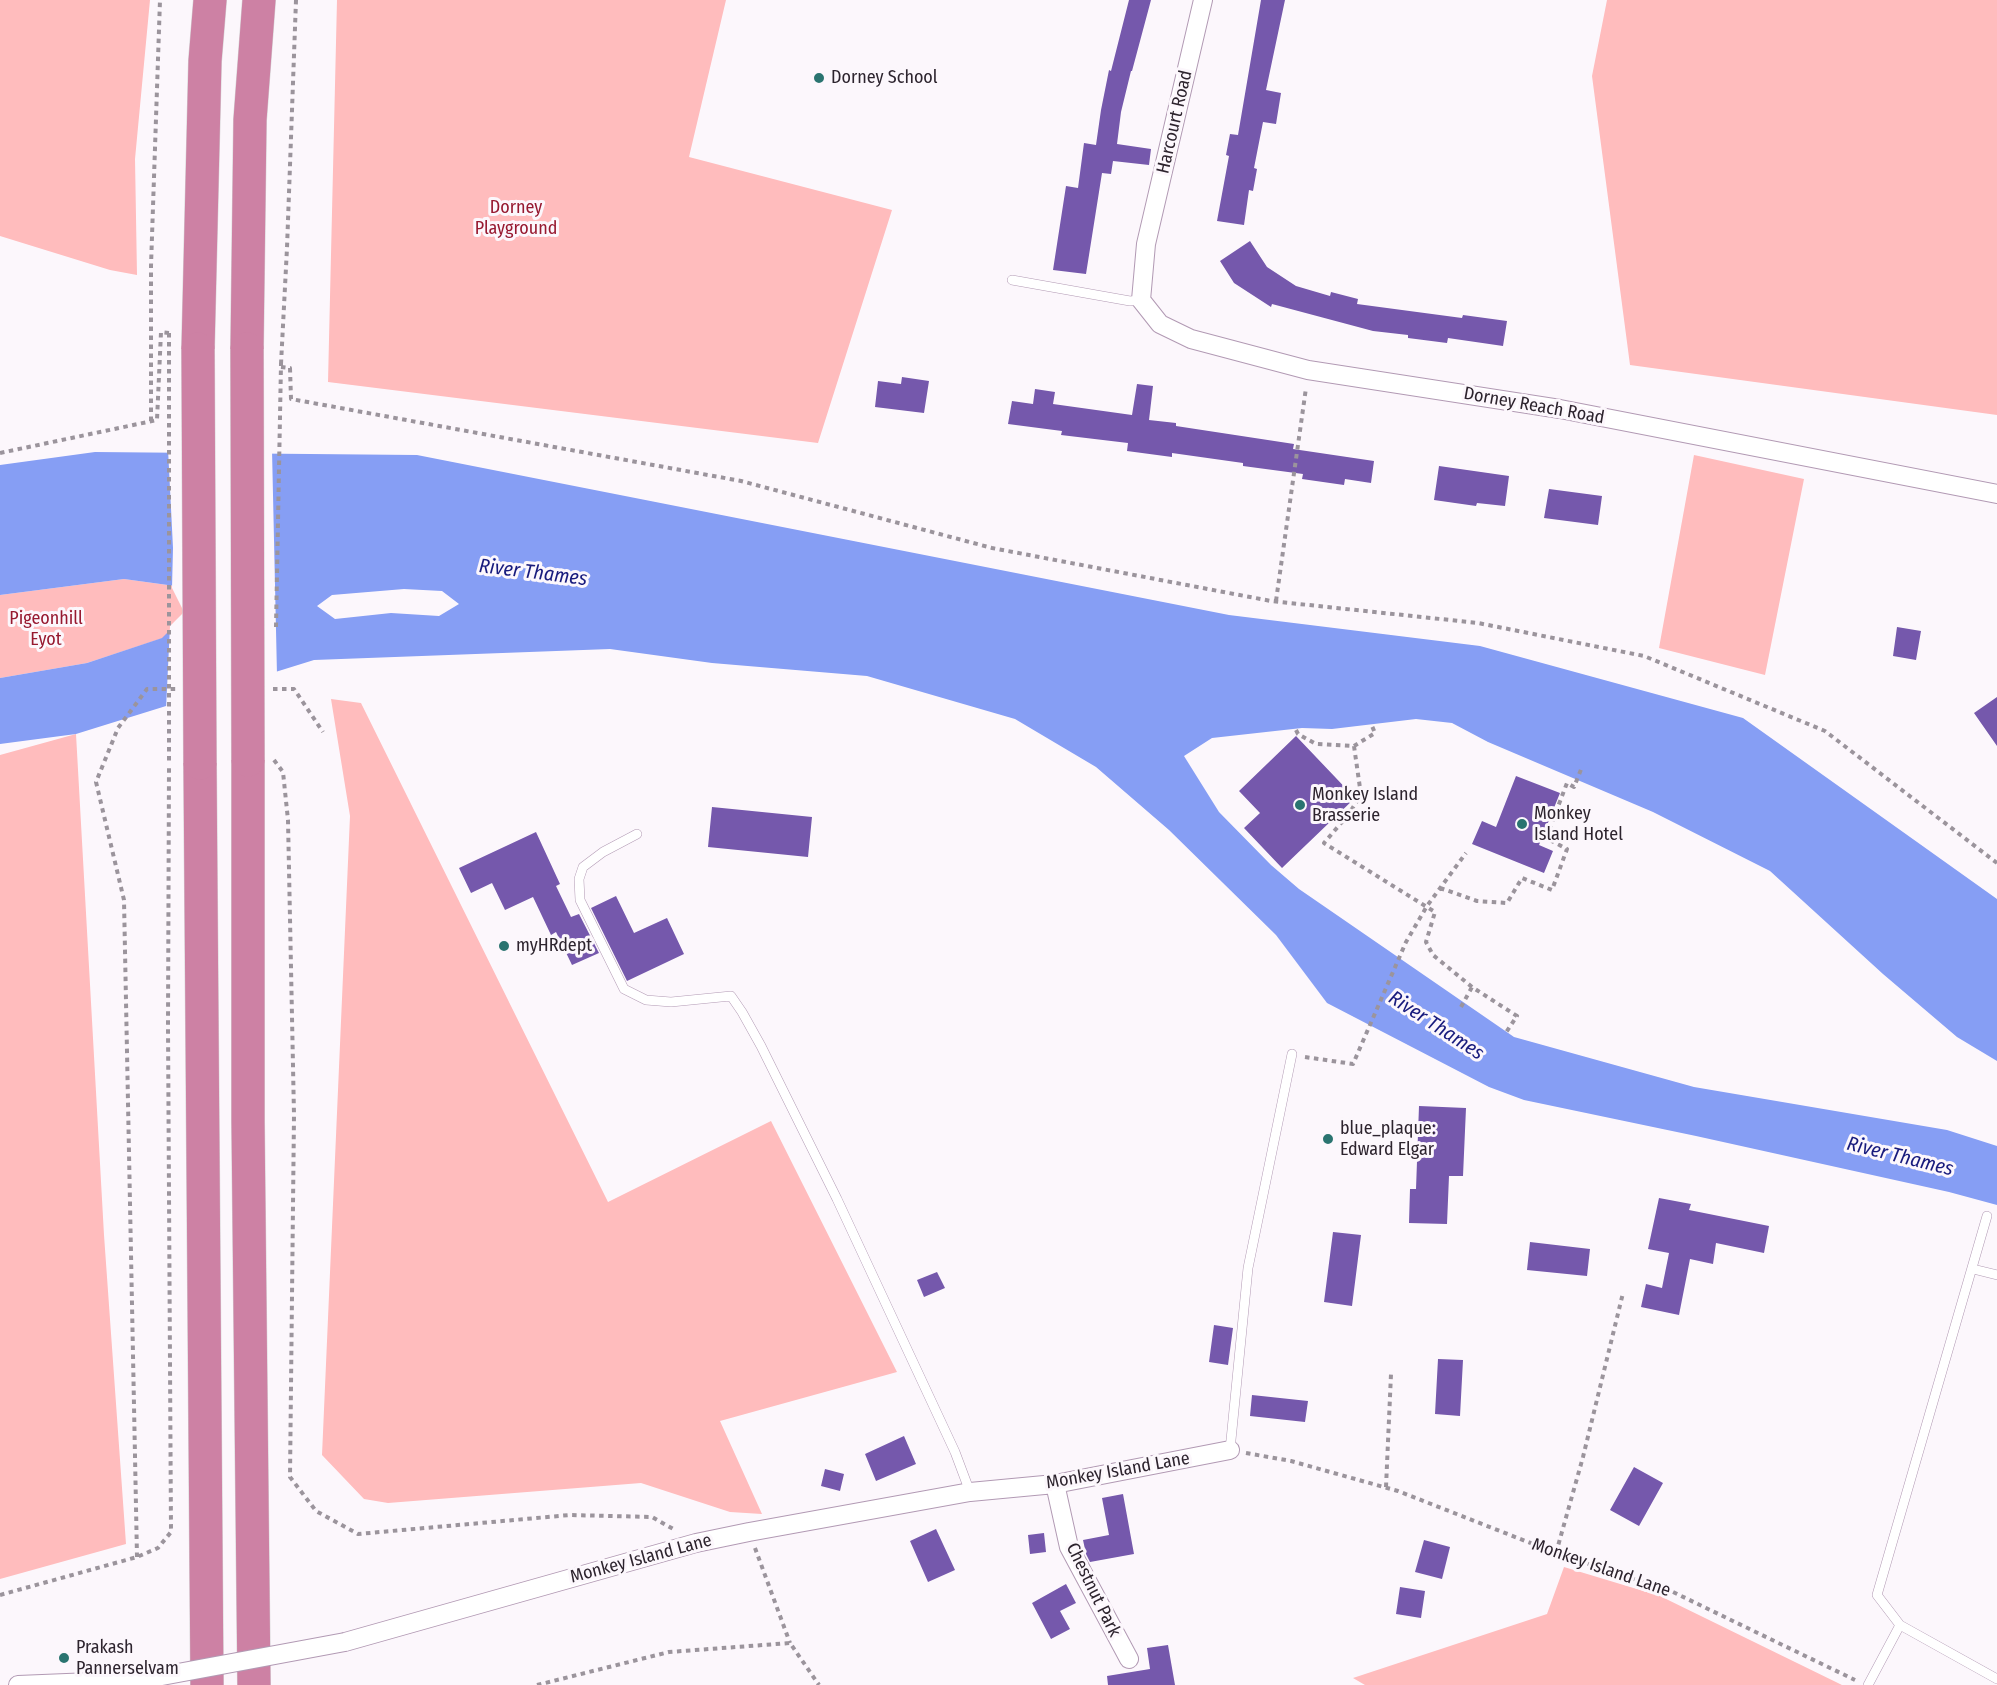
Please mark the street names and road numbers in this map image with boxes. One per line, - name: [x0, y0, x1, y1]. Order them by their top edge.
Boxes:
- street label: Harcourt Road: [1153, 68, 1197, 176]
- street label: Dorney Reach Road: [1462, 383, 1606, 429]
- street label: Monkey Island Lane: [1045, 1448, 1191, 1494]
- street label: Monkey Island Lane: [568, 1530, 714, 1588]
- street label: Monkey Island Lane: [1529, 1534, 1673, 1602]
- street label: Chestnut Park: [1061, 1539, 1125, 1641]

